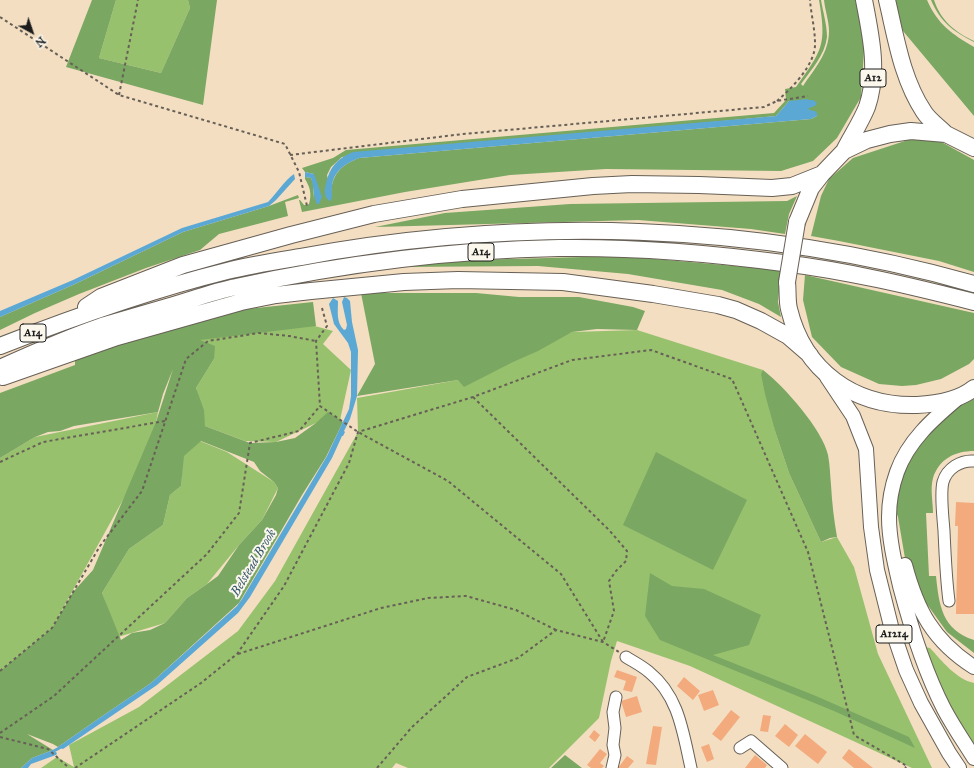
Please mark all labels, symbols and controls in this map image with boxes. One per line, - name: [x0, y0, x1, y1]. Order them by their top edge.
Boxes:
- north arrow: [12, 12, 52, 52]
- text: N: [32, 34, 48, 50]
- road number: A12: [860, 69, 886, 87]
- road number: A14: [468, 243, 494, 261]
- road number: A14: [20, 324, 46, 342]
- water label: Belstead Brook: [228, 527, 280, 599]
- road number: A1214: [876, 625, 912, 643]

